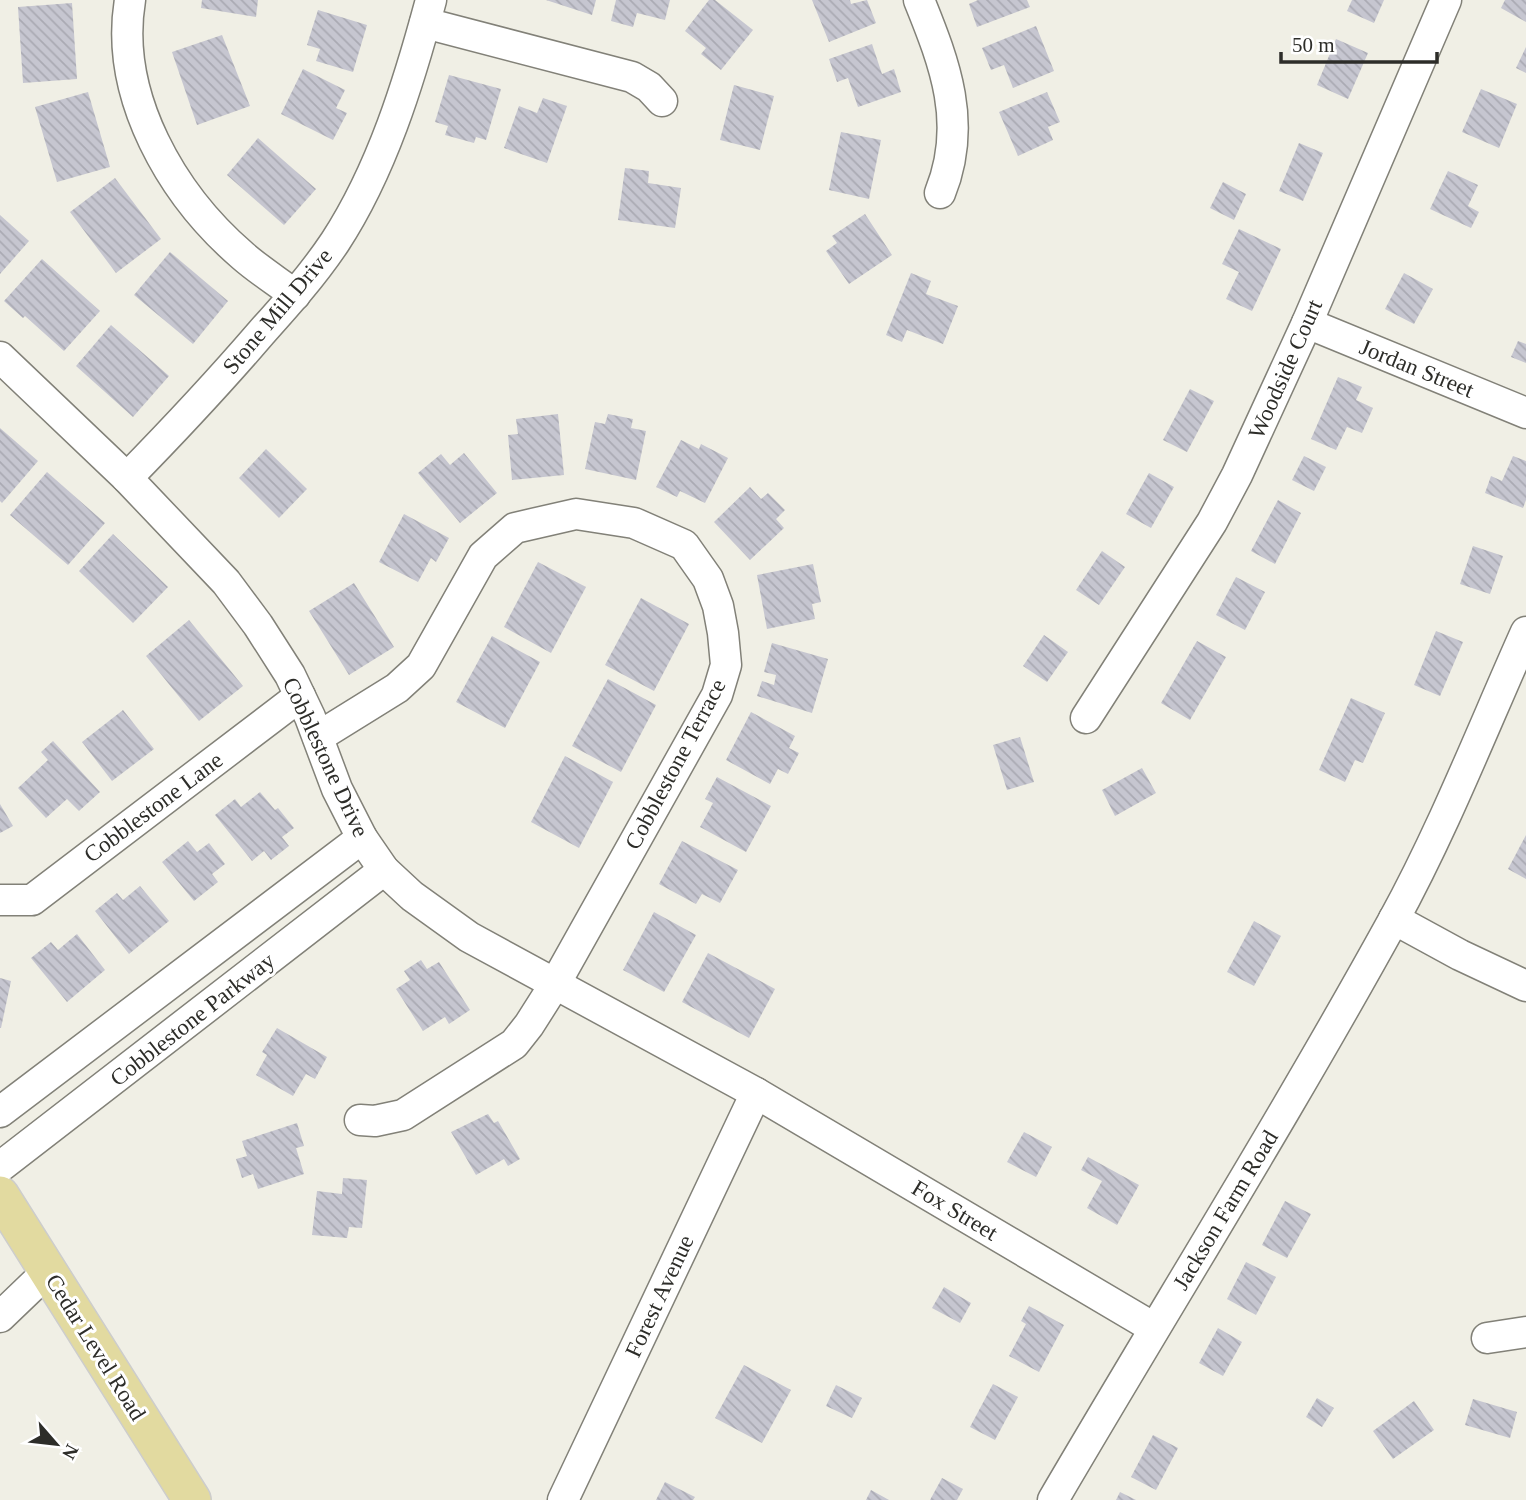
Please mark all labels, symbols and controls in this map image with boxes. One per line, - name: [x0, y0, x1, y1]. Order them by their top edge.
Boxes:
- scale bar: [1281, 21, 1437, 65]
- text: 50 m: [1292, 33, 1335, 57]
- street label: Stone Mill Drive: [218, 244, 337, 379]
- street label: Woodside Court: [1244, 295, 1328, 443]
- street label: Jordan Street: [1356, 334, 1478, 403]
- street label: Cobblestone Drive: [278, 673, 373, 841]
- street label: Cobblestone Terrace: [620, 675, 731, 854]
- street label: Cobblestone Lane: [79, 747, 227, 868]
- street label: Cobblestone Parkway: [105, 947, 280, 1091]
- street label: Jackson Farm Road: [1168, 1126, 1283, 1294]
- street label: Fox Street: [908, 1175, 1002, 1246]
- street label: Forest Avenue: [620, 1231, 699, 1361]
- street label: Cedar Level Road: [41, 1270, 151, 1425]
- north arrow: [21, 1409, 91, 1479]
- text: N: [58, 1441, 83, 1463]

